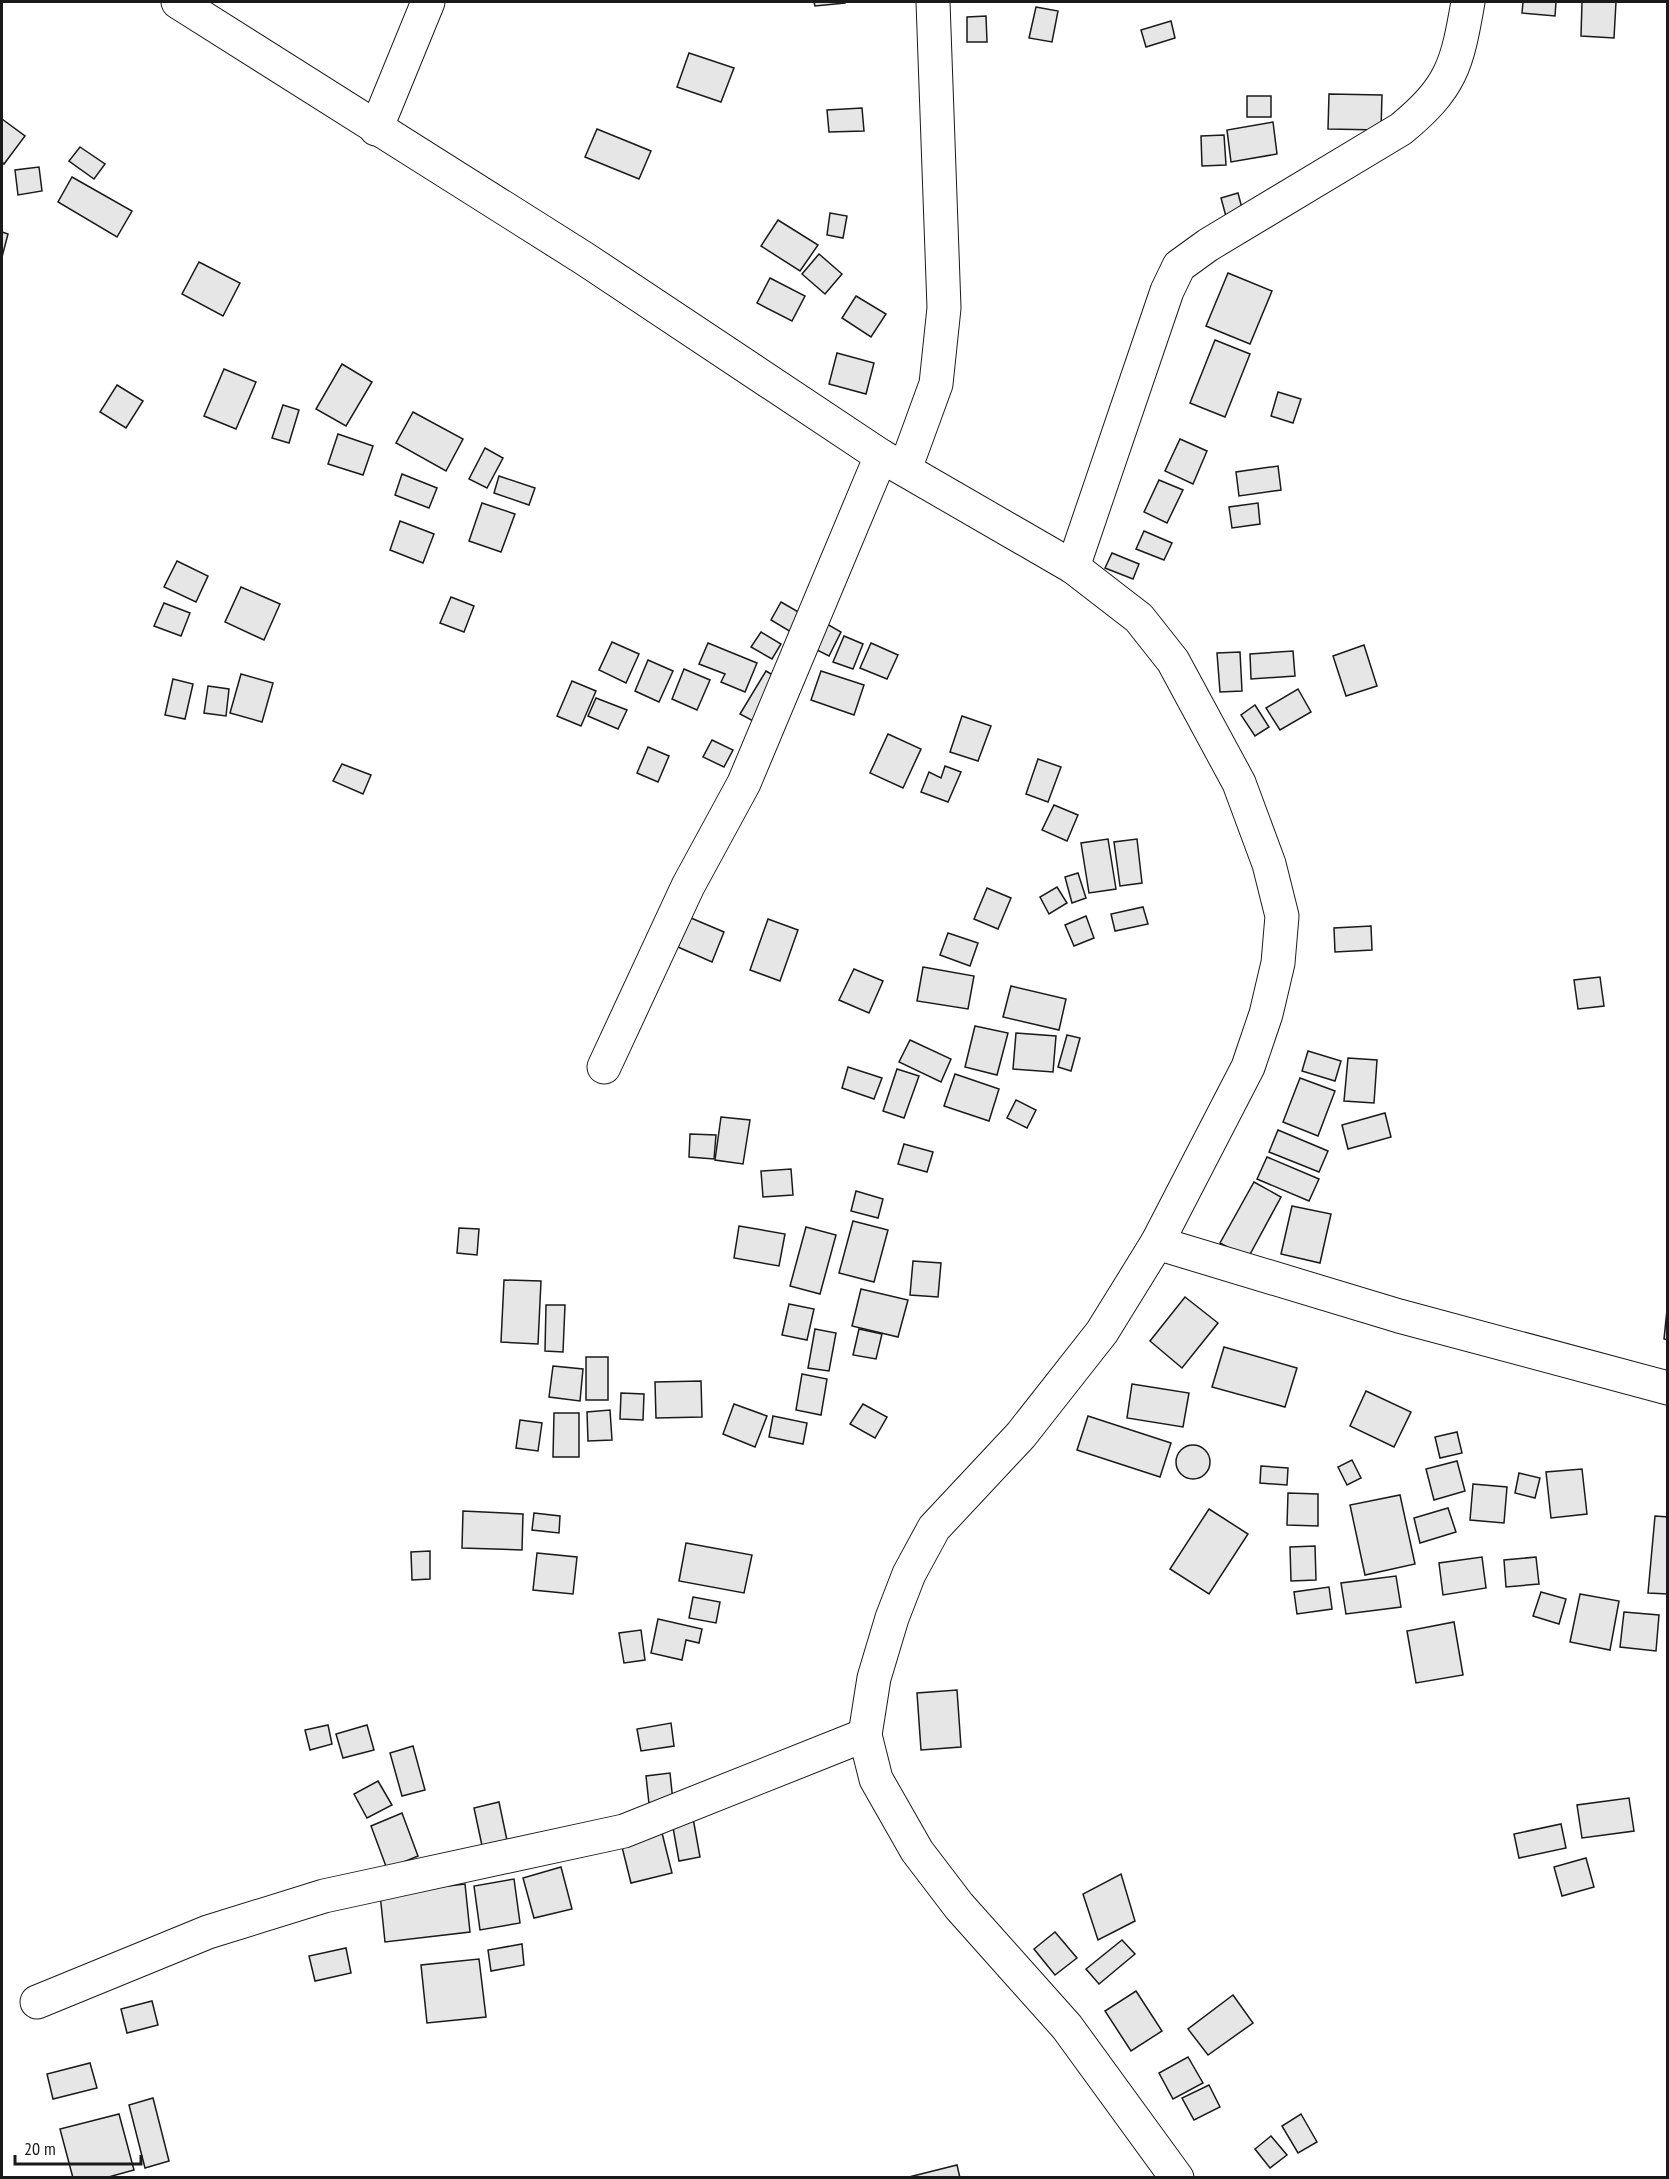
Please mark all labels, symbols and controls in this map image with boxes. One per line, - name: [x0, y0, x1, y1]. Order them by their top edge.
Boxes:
- scale bar: [15, 2128, 141, 2166]
- text: 20 m: [24, 2137, 56, 2160]

